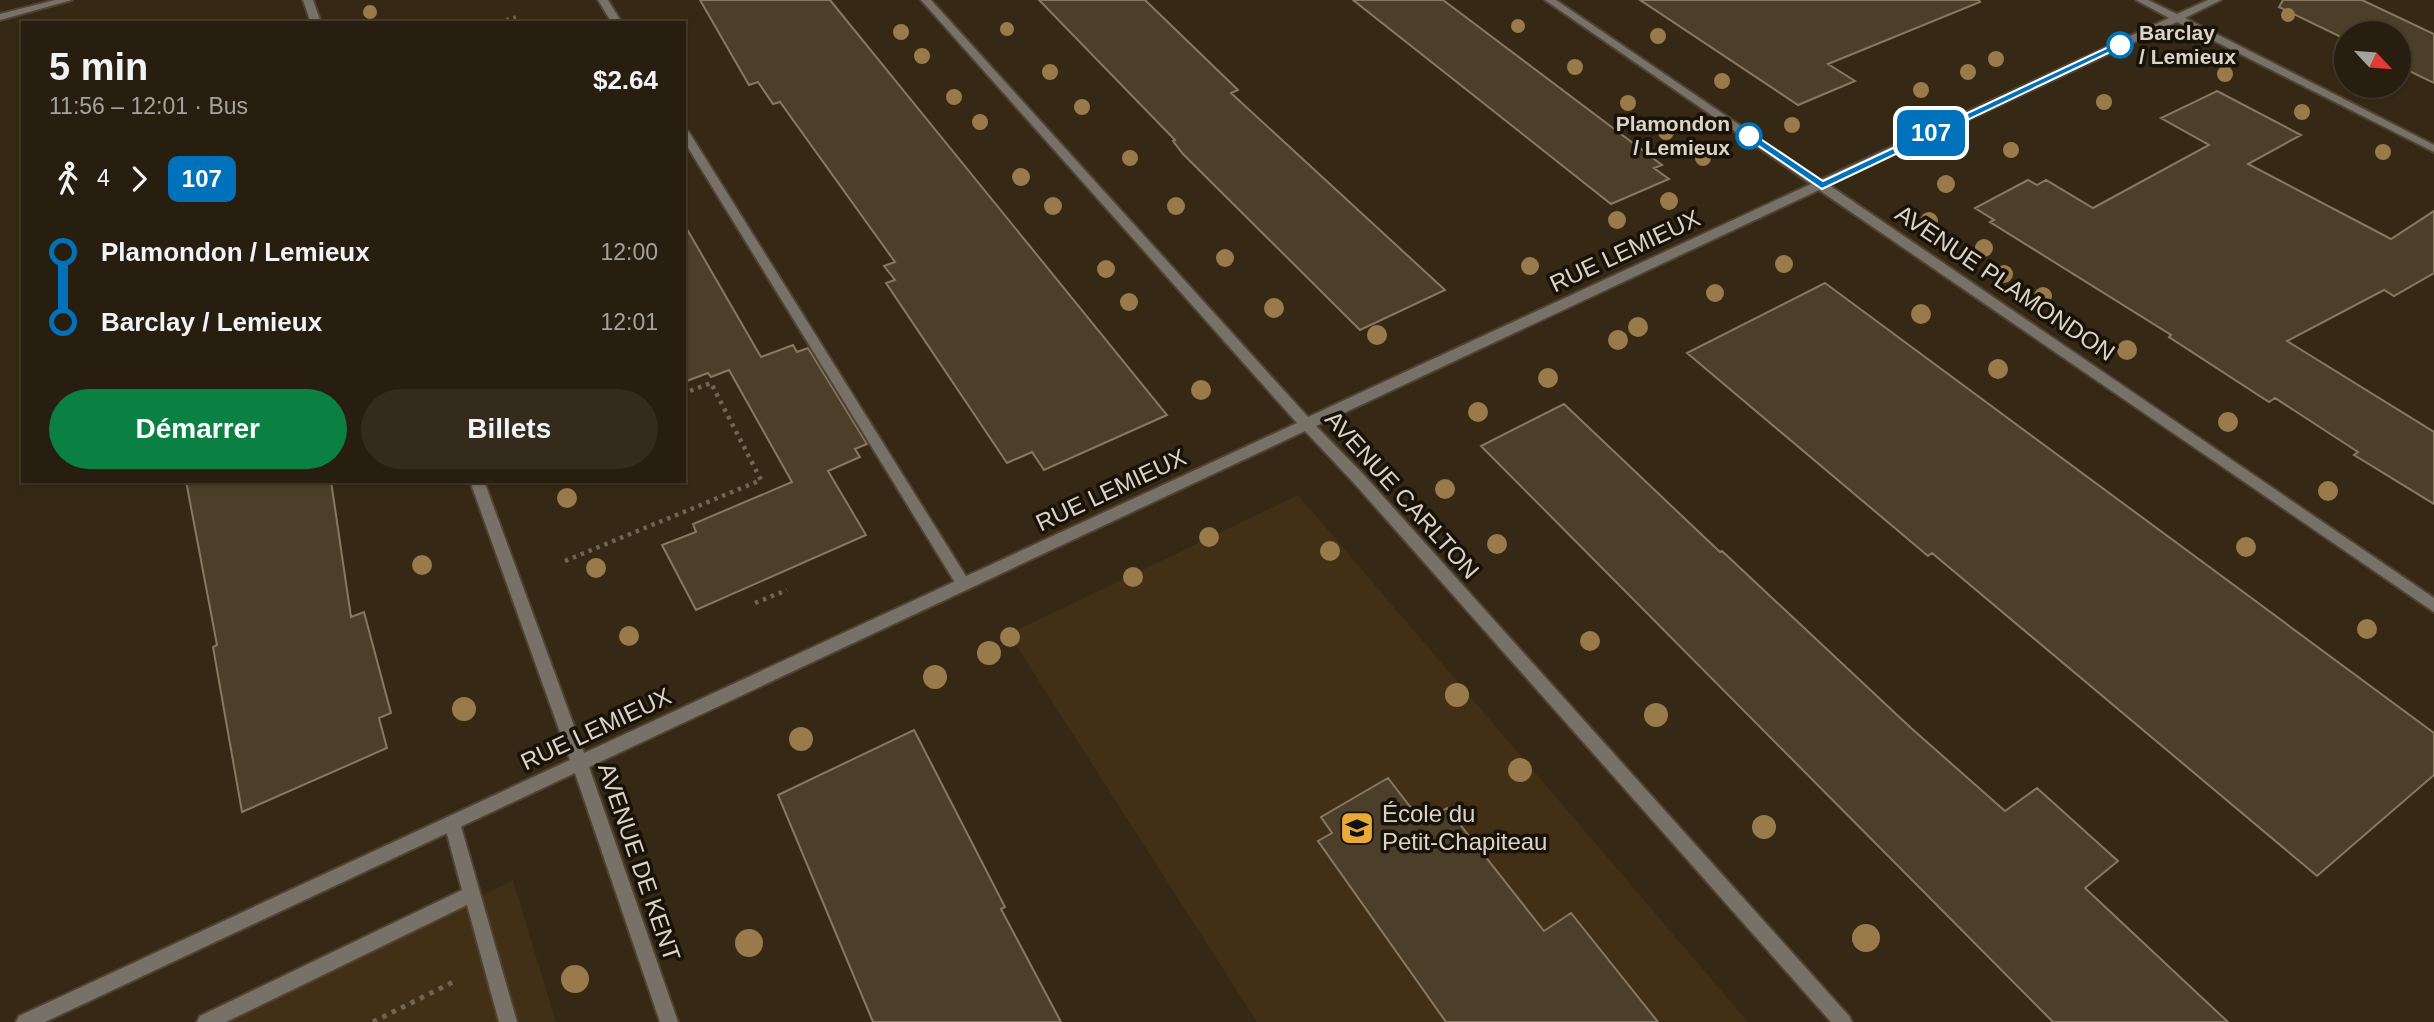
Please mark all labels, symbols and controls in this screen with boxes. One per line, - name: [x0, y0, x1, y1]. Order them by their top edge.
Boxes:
- place label: Barclay / Lemieux: [2139, 21, 2236, 68]
- north arrow: [2334, 21, 2412, 98]
- map controls: [2334, 21, 2411, 98]
- marker: Barclay / Lemieux: [2107, 32, 2133, 58]
- text: 5 min: [49, 46, 148, 88]
- text: $2.64: [593, 65, 658, 95]
- text: 11:56 – 12:01 · Bus: [49, 93, 248, 119]
- line badge: 107: [1891, 110, 1971, 156]
- place label: Plamondon / Lemieux: [1616, 112, 1730, 159]
- text: 107: [1911, 119, 1951, 146]
- marker: Plamondon / Lemieux: [1736, 123, 1762, 149]
- icon: walk: [49, 160, 87, 198]
- icon: forward: [120, 160, 158, 198]
- text: 4: [97, 165, 110, 191]
- text: 107: [182, 165, 222, 192]
- street label: AVENUE PLAMONDON: [1891, 199, 2120, 366]
- street label: RUE LEMIEUX: [1545, 204, 1704, 297]
- text: Plamondon / Lemieux: [101, 237, 370, 267]
- text: 12:00: [600, 239, 658, 265]
- text: Barclay / Lemieux: [101, 307, 322, 337]
- text: 12:01: [600, 309, 658, 335]
- button: Démarrer: [49, 389, 347, 469]
- button: Billets: [361, 389, 658, 469]
- street label: AVENUE CARLTON: [1320, 405, 1485, 584]
- street label: RUE LEMIEUX: [1031, 443, 1190, 536]
- street label: RUE LEMIEUX: [516, 682, 675, 775]
- street label: AVENUE DE KENT: [593, 759, 686, 965]
- place label: École du Petit-Chapiteau: [1382, 800, 1547, 855]
- school or university icon: École du Petit-Chapiteau: [1338, 809, 1376, 847]

